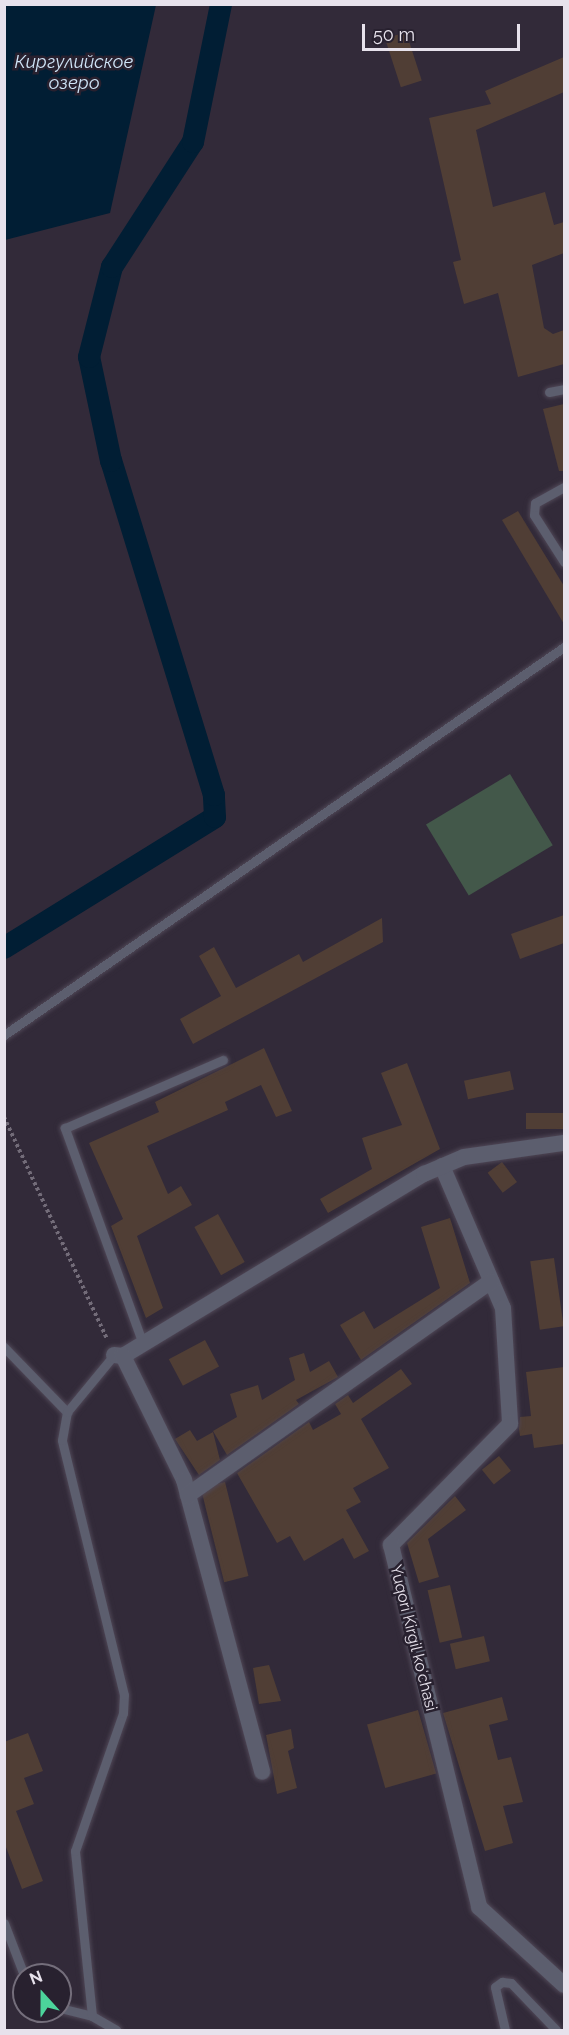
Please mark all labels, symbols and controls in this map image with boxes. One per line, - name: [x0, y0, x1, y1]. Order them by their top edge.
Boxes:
- scale bar: [365, 12, 522, 50]
- text: 50 m: [373, 24, 415, 45]
- water label: Киргулийское озеро: [15, 52, 133, 94]
- street label: Yuqori Kirgil koʻchasi: [385, 1563, 441, 1713]
- north arrow: [12, 1963, 72, 2023]
- text: N: [27, 1967, 45, 1989]

